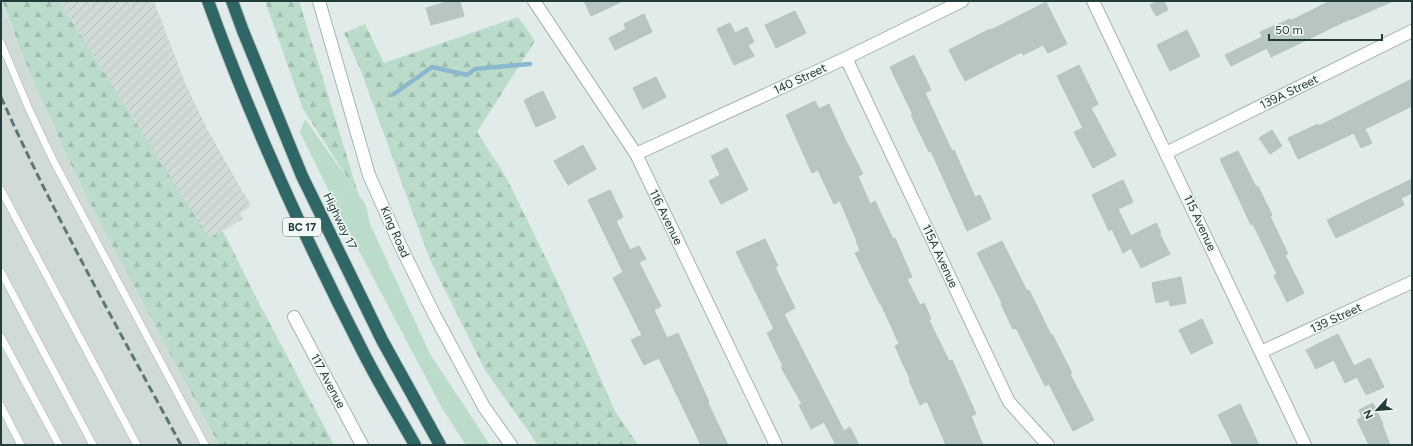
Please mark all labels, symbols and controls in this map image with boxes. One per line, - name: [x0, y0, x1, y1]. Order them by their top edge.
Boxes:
- scale bar: [1269, 16, 1382, 42]
- text: 50 m: [1275, 23, 1303, 37]
- street label: 140 Street: [771, 60, 829, 97]
- street label: 139A Street: [1258, 72, 1321, 112]
- street label: 116 Avenue: [647, 187, 686, 248]
- street label: Highway 17: [320, 190, 360, 252]
- street label: 115 Avenue: [1181, 193, 1219, 254]
- street label: King Road: [378, 204, 412, 260]
- road number: BC 17: [283, 218, 321, 236]
- street label: 115A Avenue: [919, 222, 961, 290]
- street label: 139 Street: [1308, 300, 1364, 336]
- street label: 117 Avenue: [308, 351, 348, 411]
- north arrow: [1357, 390, 1397, 430]
- text: N: [1361, 407, 1376, 421]

